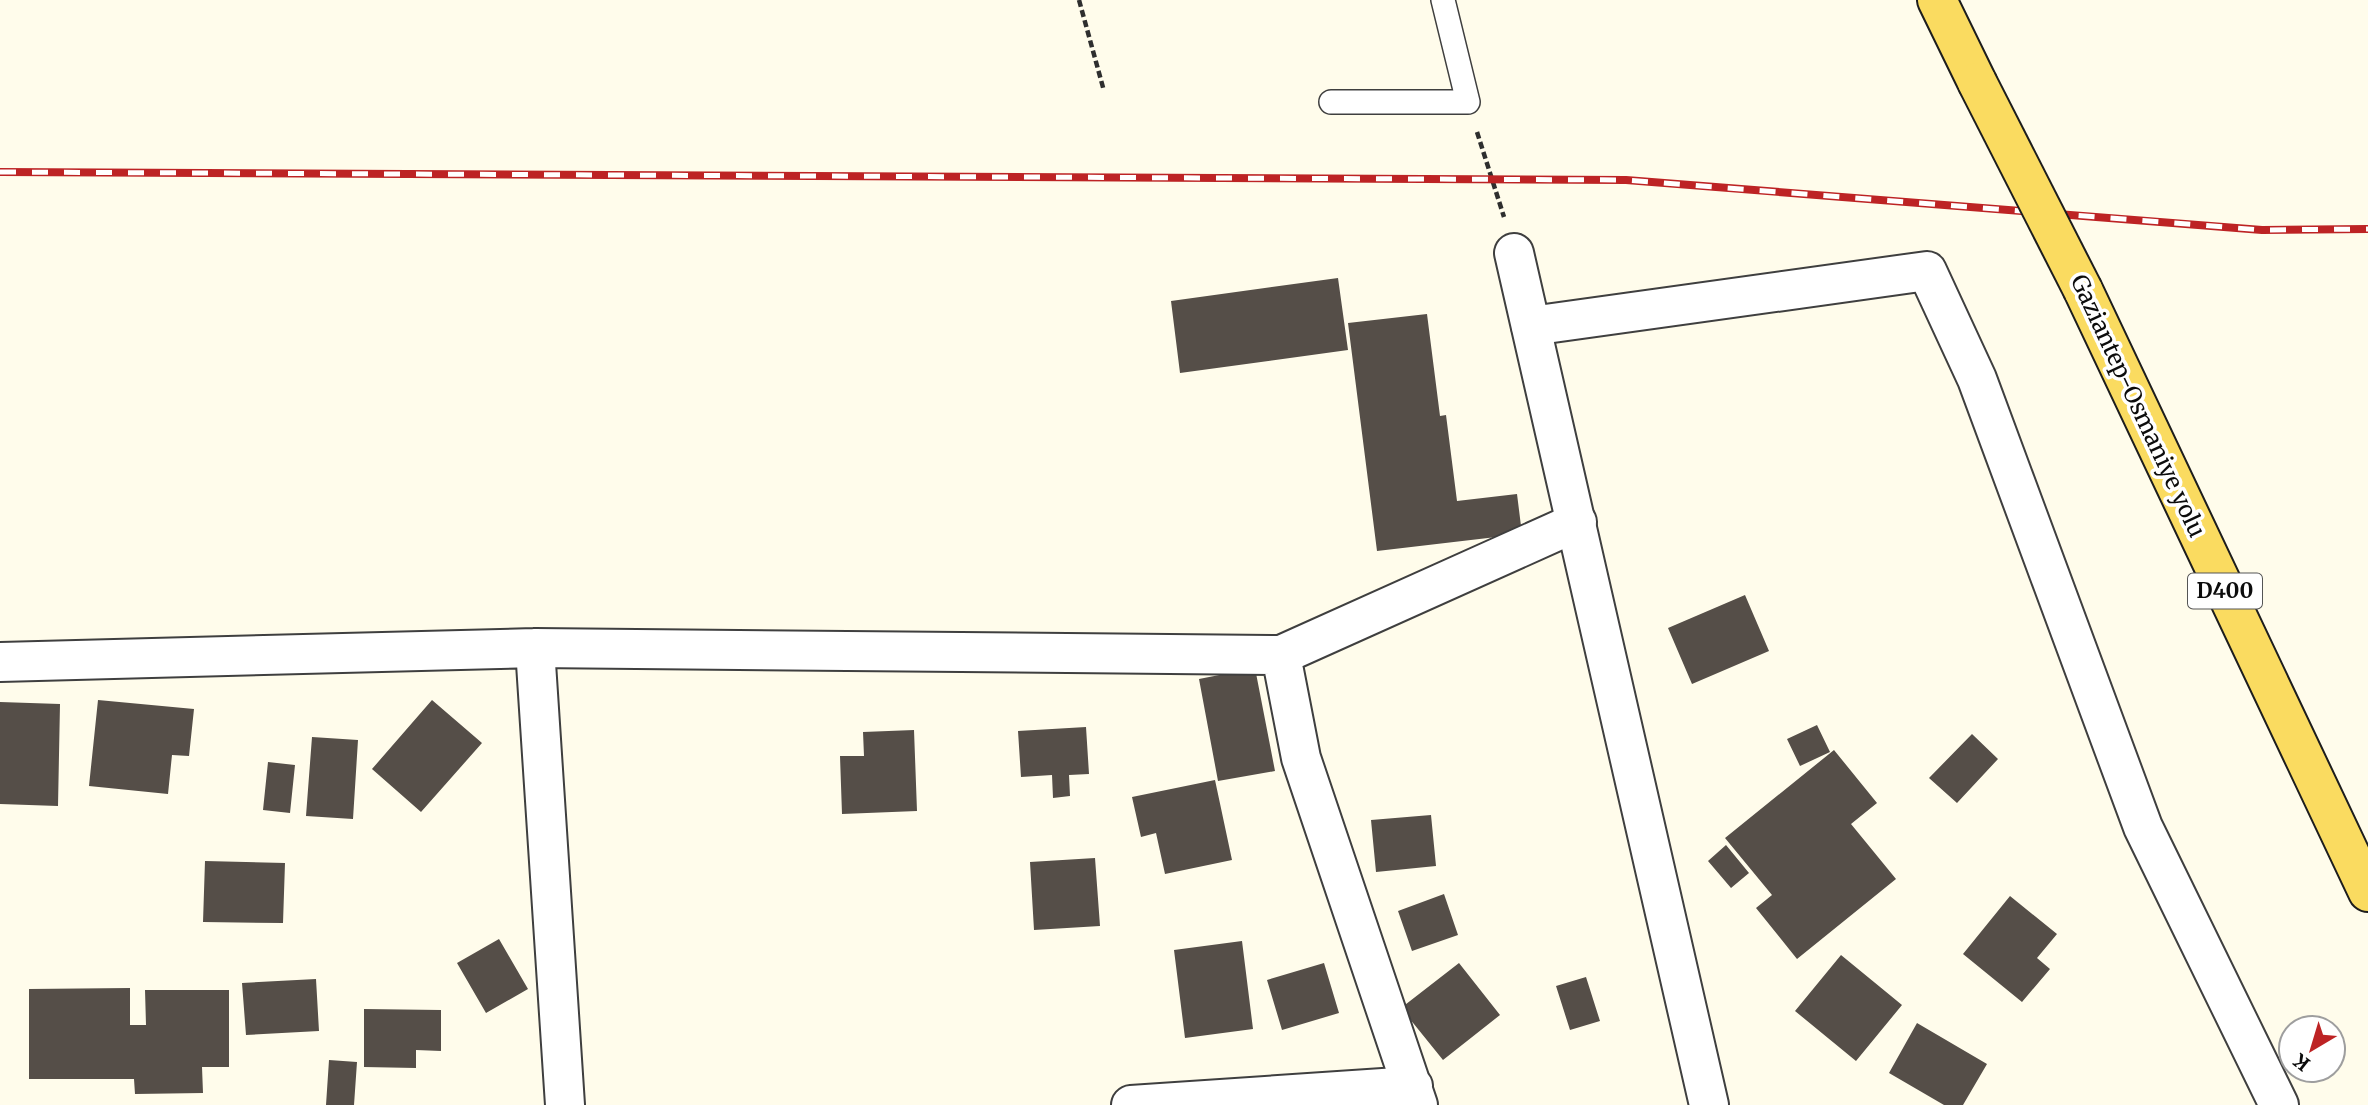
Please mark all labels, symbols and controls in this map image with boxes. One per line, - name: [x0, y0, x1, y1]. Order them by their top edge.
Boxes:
- street label: Gaziantep-Osmaniye yolu: [2065, 270, 2212, 542]
- road number: D400: [2188, 574, 2262, 608]
- north arrow: [2277, 1014, 2347, 1084]
- text: K: [2288, 1048, 2315, 1076]

